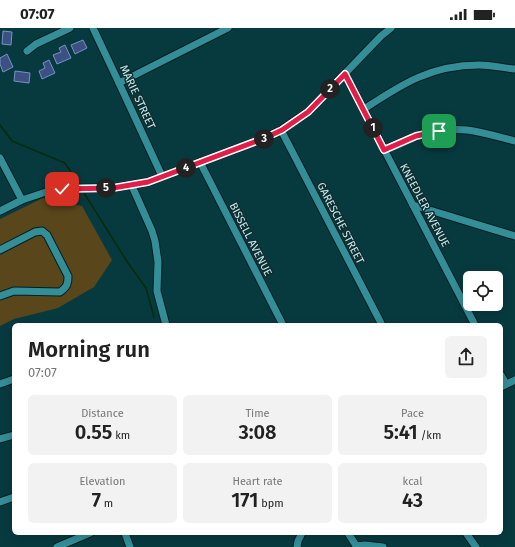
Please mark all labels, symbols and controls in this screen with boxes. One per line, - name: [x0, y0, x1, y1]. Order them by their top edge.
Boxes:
- text: 07:07: [20, 5, 55, 23]
- street label: MARIE STREET: [117, 63, 158, 132]
- pin: 2: [320, 79, 340, 99]
- text: 2: [327, 82, 333, 95]
- pin: [422, 114, 456, 148]
- pin: 1: [363, 118, 383, 138]
- icon: arrive: [428, 120, 450, 142]
- text: 1: [370, 121, 376, 134]
- pin: 3: [254, 129, 274, 149]
- text: 3: [261, 132, 267, 145]
- pin: 4: [176, 158, 196, 178]
- text: 4: [183, 161, 189, 174]
- street label: KNEEDLER AVENUE: [397, 161, 452, 249]
- pin: [45, 172, 79, 206]
- icon: check: [51, 178, 73, 200]
- pin: 5: [96, 178, 116, 198]
- street label: GARESCHE STREET: [314, 180, 367, 266]
- text: 5: [103, 181, 109, 194]
- street label: BISSELL AVENUE: [227, 200, 275, 278]
- map controls: [463, 271, 503, 311]
- button: locate: [463, 271, 503, 311]
- text: Morning run: [28, 336, 150, 363]
- button: share: [445, 336, 487, 378]
- text: 07:07: [28, 365, 57, 380]
- text: Distance: [81, 407, 124, 420]
- text: Time: [245, 407, 270, 420]
- text: Pace: [401, 407, 424, 420]
- text: 0.55: [75, 420, 112, 444]
- text: 3:08: [238, 420, 277, 444]
- text: 5:41: [384, 420, 418, 444]
- text: km: [112, 429, 130, 442]
- text: /km: [418, 429, 441, 442]
- text: Elevation: [79, 475, 126, 488]
- text: Heart rate: [232, 475, 283, 488]
- text: kcal: [403, 475, 422, 488]
- text: 7: [92, 488, 101, 512]
- text: 171: [231, 488, 258, 512]
- text: 43: [402, 488, 423, 512]
- text: m: [101, 497, 113, 510]
- text: bpm: [258, 497, 284, 510]

